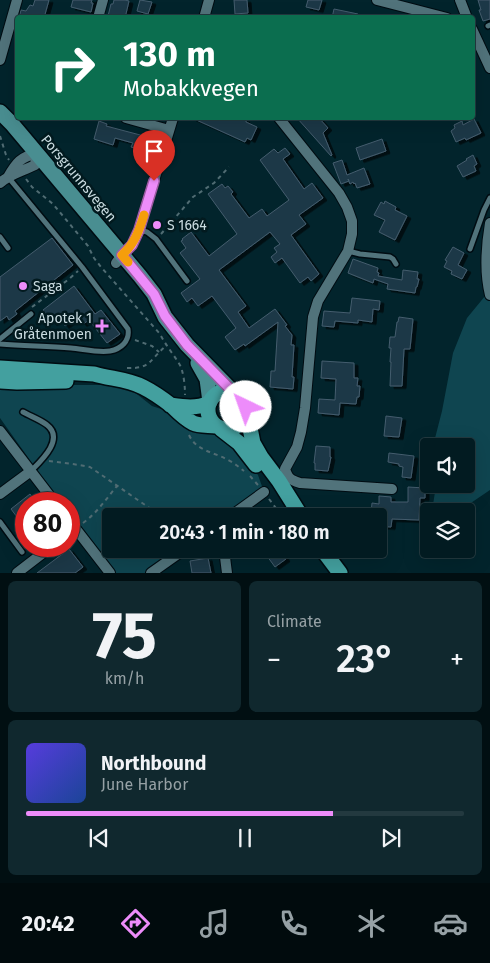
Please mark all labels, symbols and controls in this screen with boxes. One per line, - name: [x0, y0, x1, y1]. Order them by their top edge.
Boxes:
- text: 130 m: [123, 33, 216, 75]
- icon: right: [40, 35, 105, 100]
- text: Mobakkvegen: [123, 75, 259, 102]
- pin: [133, 130, 175, 181]
- street label: Porsgrunnsvegen: [37, 131, 120, 225]
- icon: arrive: [140, 137, 168, 165]
- place label: S 1664: [167, 217, 207, 234]
- marker: S 1664: [151, 219, 163, 231]
- place label: Saga: [33, 278, 63, 295]
- marker: Saga: [17, 280, 29, 292]
- place label: Apotek 1 Gråtenmoen: [14, 310, 92, 343]
- marker: Apotek 1 Gråtenmoen: [96, 320, 108, 332]
- position arrow: [219, 380, 271, 432]
- map controls: [420, 438, 475, 558]
- button: sound: [420, 438, 475, 493]
- speed limit sign: 80: [15, 492, 80, 557]
- button: layers: [420, 503, 475, 558]
- text: 20:43 · 1 min · 180 m: [159, 521, 330, 544]
- text: 75: [92, 597, 157, 675]
- text: Climate: [267, 612, 322, 631]
- text: 23°: [336, 636, 395, 682]
- text: −: [267, 643, 281, 676]
- text: +: [450, 643, 464, 676]
- text: km/h: [105, 669, 144, 688]
- text: Northbound: [101, 752, 206, 775]
- text: June Harbor: [101, 775, 188, 794]
- icon: previous: [85, 824, 113, 852]
- icon: pause: [231, 824, 259, 852]
- icon: next: [377, 824, 405, 852]
- icon: directions: [118, 906, 153, 941]
- icon: music: [197, 906, 232, 941]
- icon: phone: [276, 906, 311, 941]
- icon: climate: [354, 906, 389, 941]
- icon: car: [433, 906, 468, 941]
- text: 20:42: [22, 910, 75, 937]

